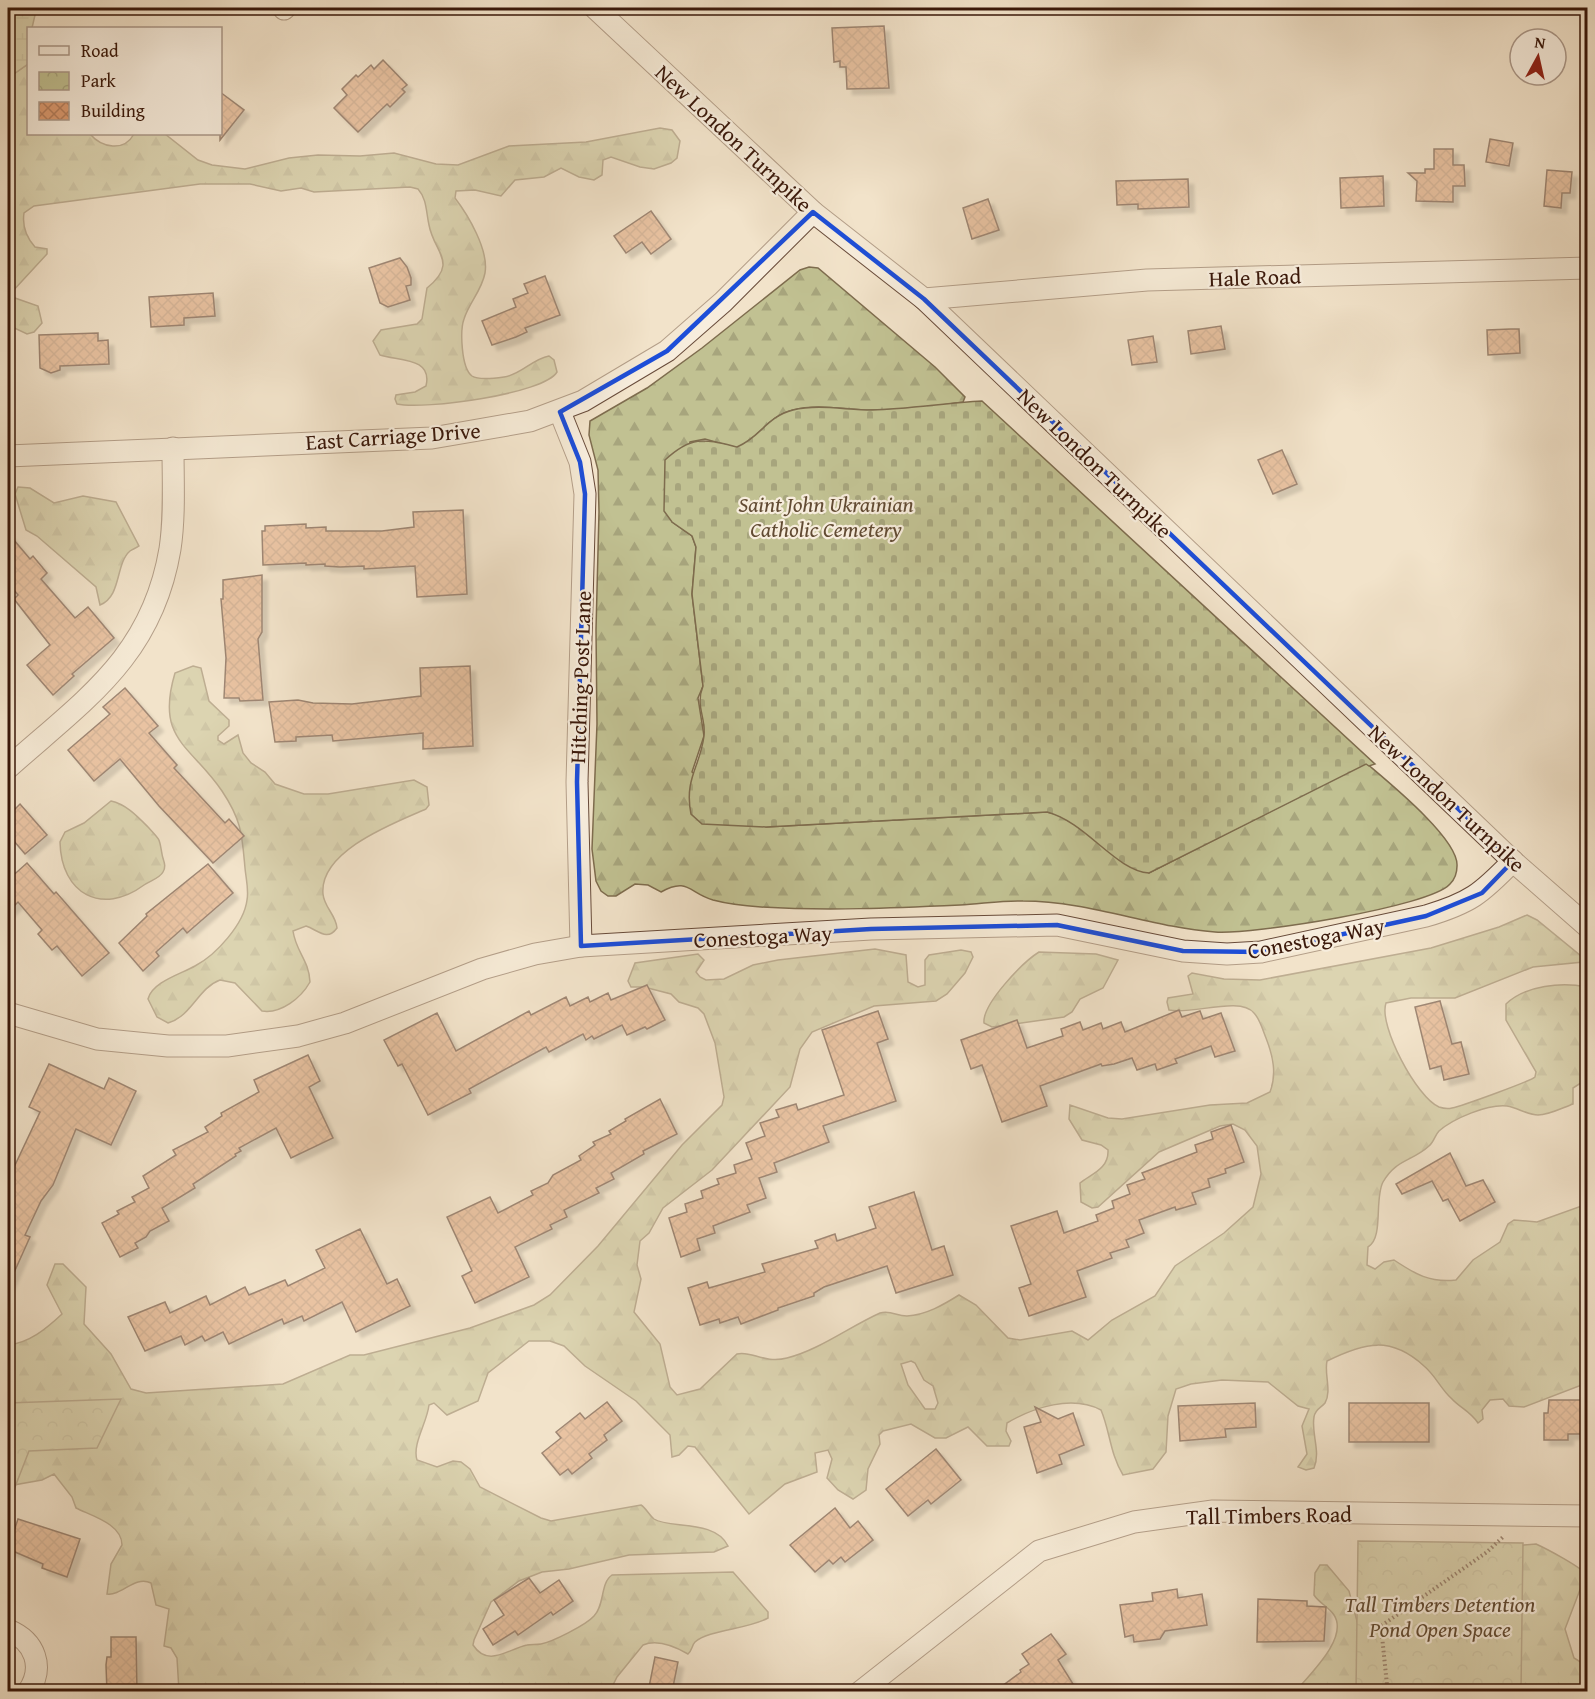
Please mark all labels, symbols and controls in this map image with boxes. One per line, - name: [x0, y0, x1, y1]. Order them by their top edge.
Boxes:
- legend: [27, 27, 222, 135]
- north arrow: [1508, 27, 1568, 87]
- text: N: [1533, 30, 1547, 55]
- text: Road: [81, 37, 119, 64]
- street label: New London Turnpike: [648, 57, 820, 219]
- text: Park: [81, 67, 117, 94]
- text: Building: [81, 97, 145, 124]
- street label: Hale Road: [1208, 259, 1302, 295]
- street label: New London Turnpike: [1010, 380, 1180, 546]
- street label: East Carriage Drive: [304, 414, 482, 458]
- park label: Saint John Ukrainian Catholic Cemetery: [738, 488, 914, 545]
- street label: Hitching Post Lane: [561, 590, 599, 764]
- street label: New London Turnpike: [1361, 717, 1533, 879]
- street label: Conestoga Way: [1245, 909, 1387, 967]
- street label: Conestoga Way: [693, 916, 833, 956]
- street label: Tall Timbers Road: [1186, 1498, 1352, 1532]
- park label: Tall Timbers Detention Pond Open Space: [1345, 1588, 1535, 1645]

